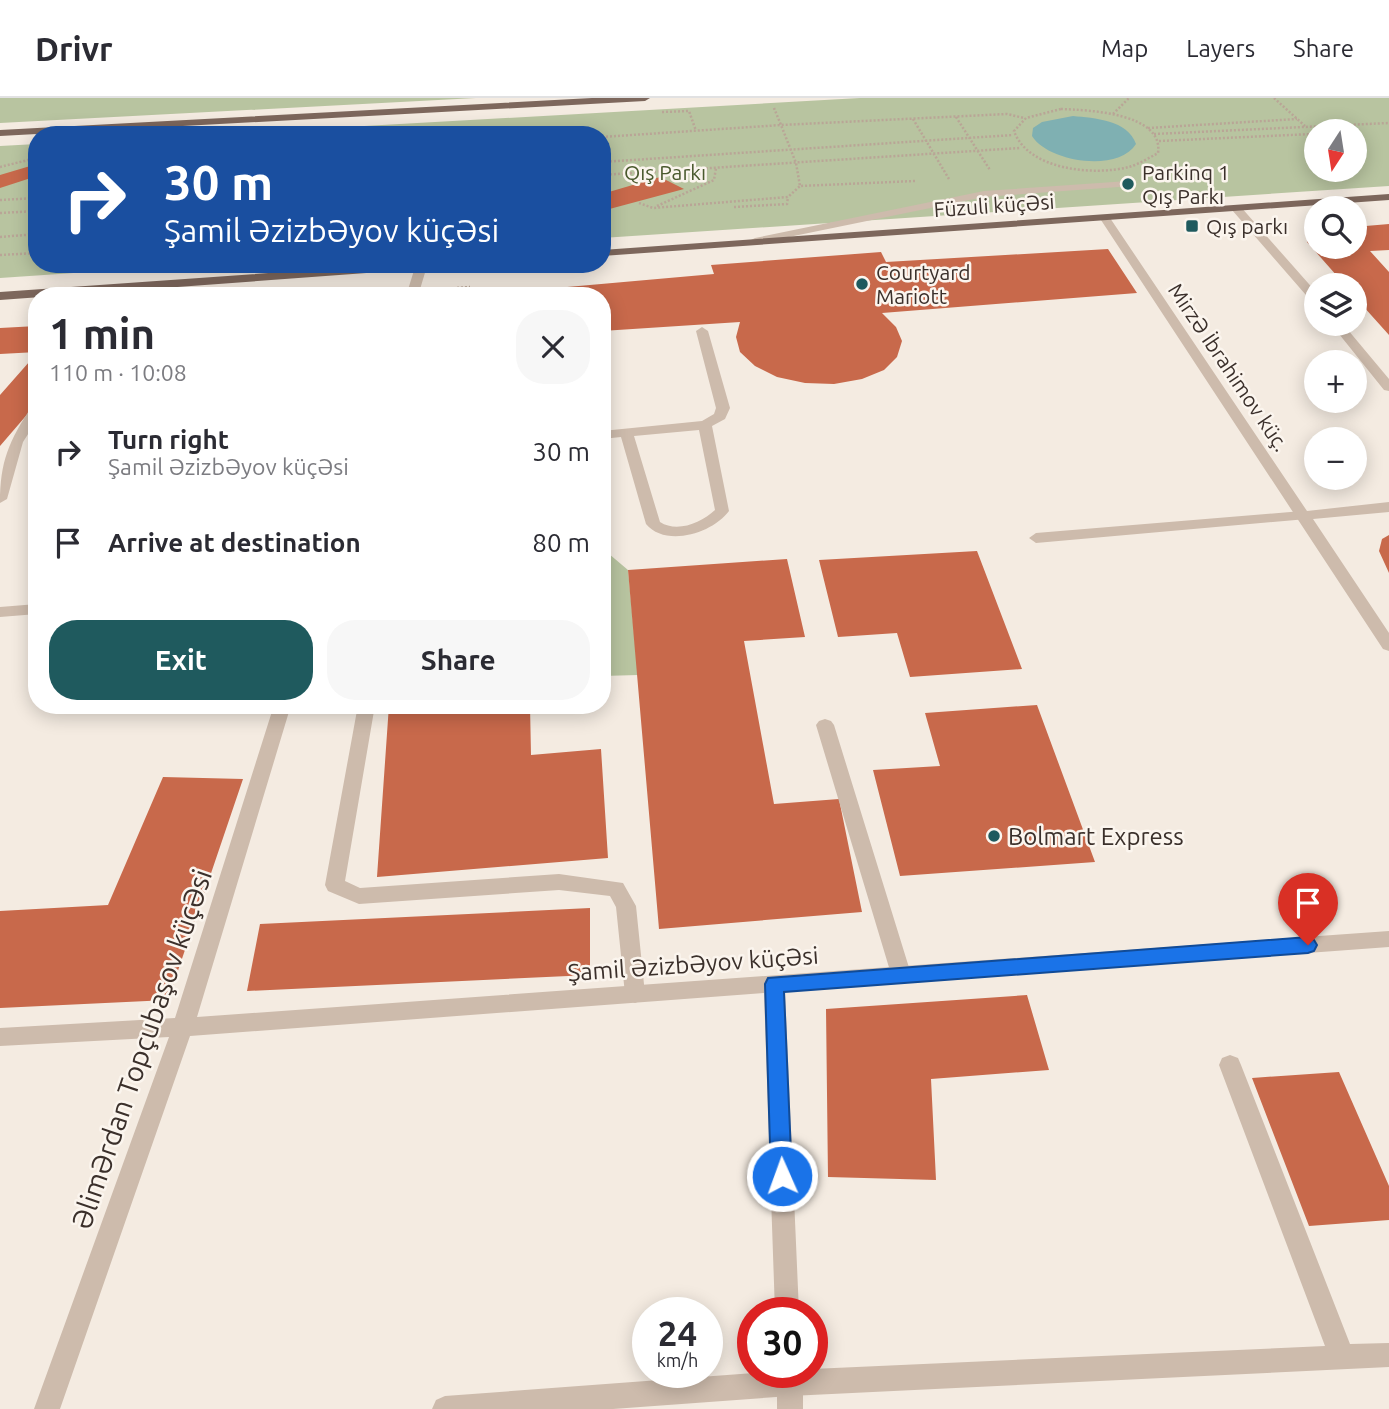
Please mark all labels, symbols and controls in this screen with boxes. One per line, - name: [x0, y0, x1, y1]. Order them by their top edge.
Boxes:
- text: Drivr: [35, 30, 113, 67]
- text: Map: [1101, 35, 1148, 62]
- text: Layers: [1186, 35, 1255, 62]
- text: Share: [1293, 35, 1354, 62]
- north arrow: [1304, 119, 1367, 182]
- map controls: [1304, 119, 1367, 490]
- icon: right: [49, 154, 140, 245]
- text: 30 m: [164, 154, 273, 209]
- park label: Qış Parkı: [624, 160, 706, 184]
- place label: Parkinq 1 Qış Parkı: [1142, 160, 1230, 208]
- marker: Parkinq 1 Qış Parkı: [1120, 176, 1136, 192]
- street label: Füzuli küçəsi: [933, 189, 1055, 221]
- button: search: [1304, 196, 1367, 259]
- text: Şamil Əzizbəyov küçəsi: [164, 212, 499, 248]
- place label: Qış parkı: [1206, 214, 1288, 238]
- marker: Qış parkı: [1184, 218, 1200, 234]
- place label: Courtyard Mariott: [876, 260, 970, 308]
- button: layers: [1304, 273, 1367, 336]
- marker: Courtyard Mariott: [854, 276, 870, 292]
- street label: Mirzə İbrahimov küç.: [1164, 279, 1294, 455]
- text: 1 min: [49, 310, 155, 357]
- button: close: [516, 310, 590, 384]
- button: +: [1304, 350, 1367, 413]
- text: 110 m · 10:08: [49, 360, 187, 385]
- text: Turn right: [108, 425, 229, 454]
- button: −: [1304, 427, 1367, 490]
- icon: right: [49, 433, 87, 471]
- text: 30 m: [532, 437, 590, 466]
- text: Şamil Əzizbəyov küçəsi: [108, 454, 349, 479]
- icon: arrive: [49, 524, 87, 562]
- text: Arrive at destination: [108, 528, 361, 557]
- text: 80 m: [532, 528, 590, 557]
- button: Exit: [49, 620, 313, 700]
- button: Share: [327, 620, 590, 700]
- place label: Bolmart Express: [1008, 823, 1184, 850]
- marker: Bolmart Express: [986, 828, 1002, 844]
- street label: Əlimərdan Topçubaşov küçəsi: [65, 865, 217, 1233]
- pin: [1278, 873, 1338, 945]
- icon: arrive: [1289, 884, 1327, 922]
- street label: Şamil Əzizbəyov küçəsi: [567, 942, 819, 986]
- position arrow: [745, 1139, 819, 1213]
- speed limit sign: 30: [737, 1297, 828, 1388]
- text: 24: [658, 1313, 697, 1353]
- text: km/h: [657, 1350, 698, 1370]

